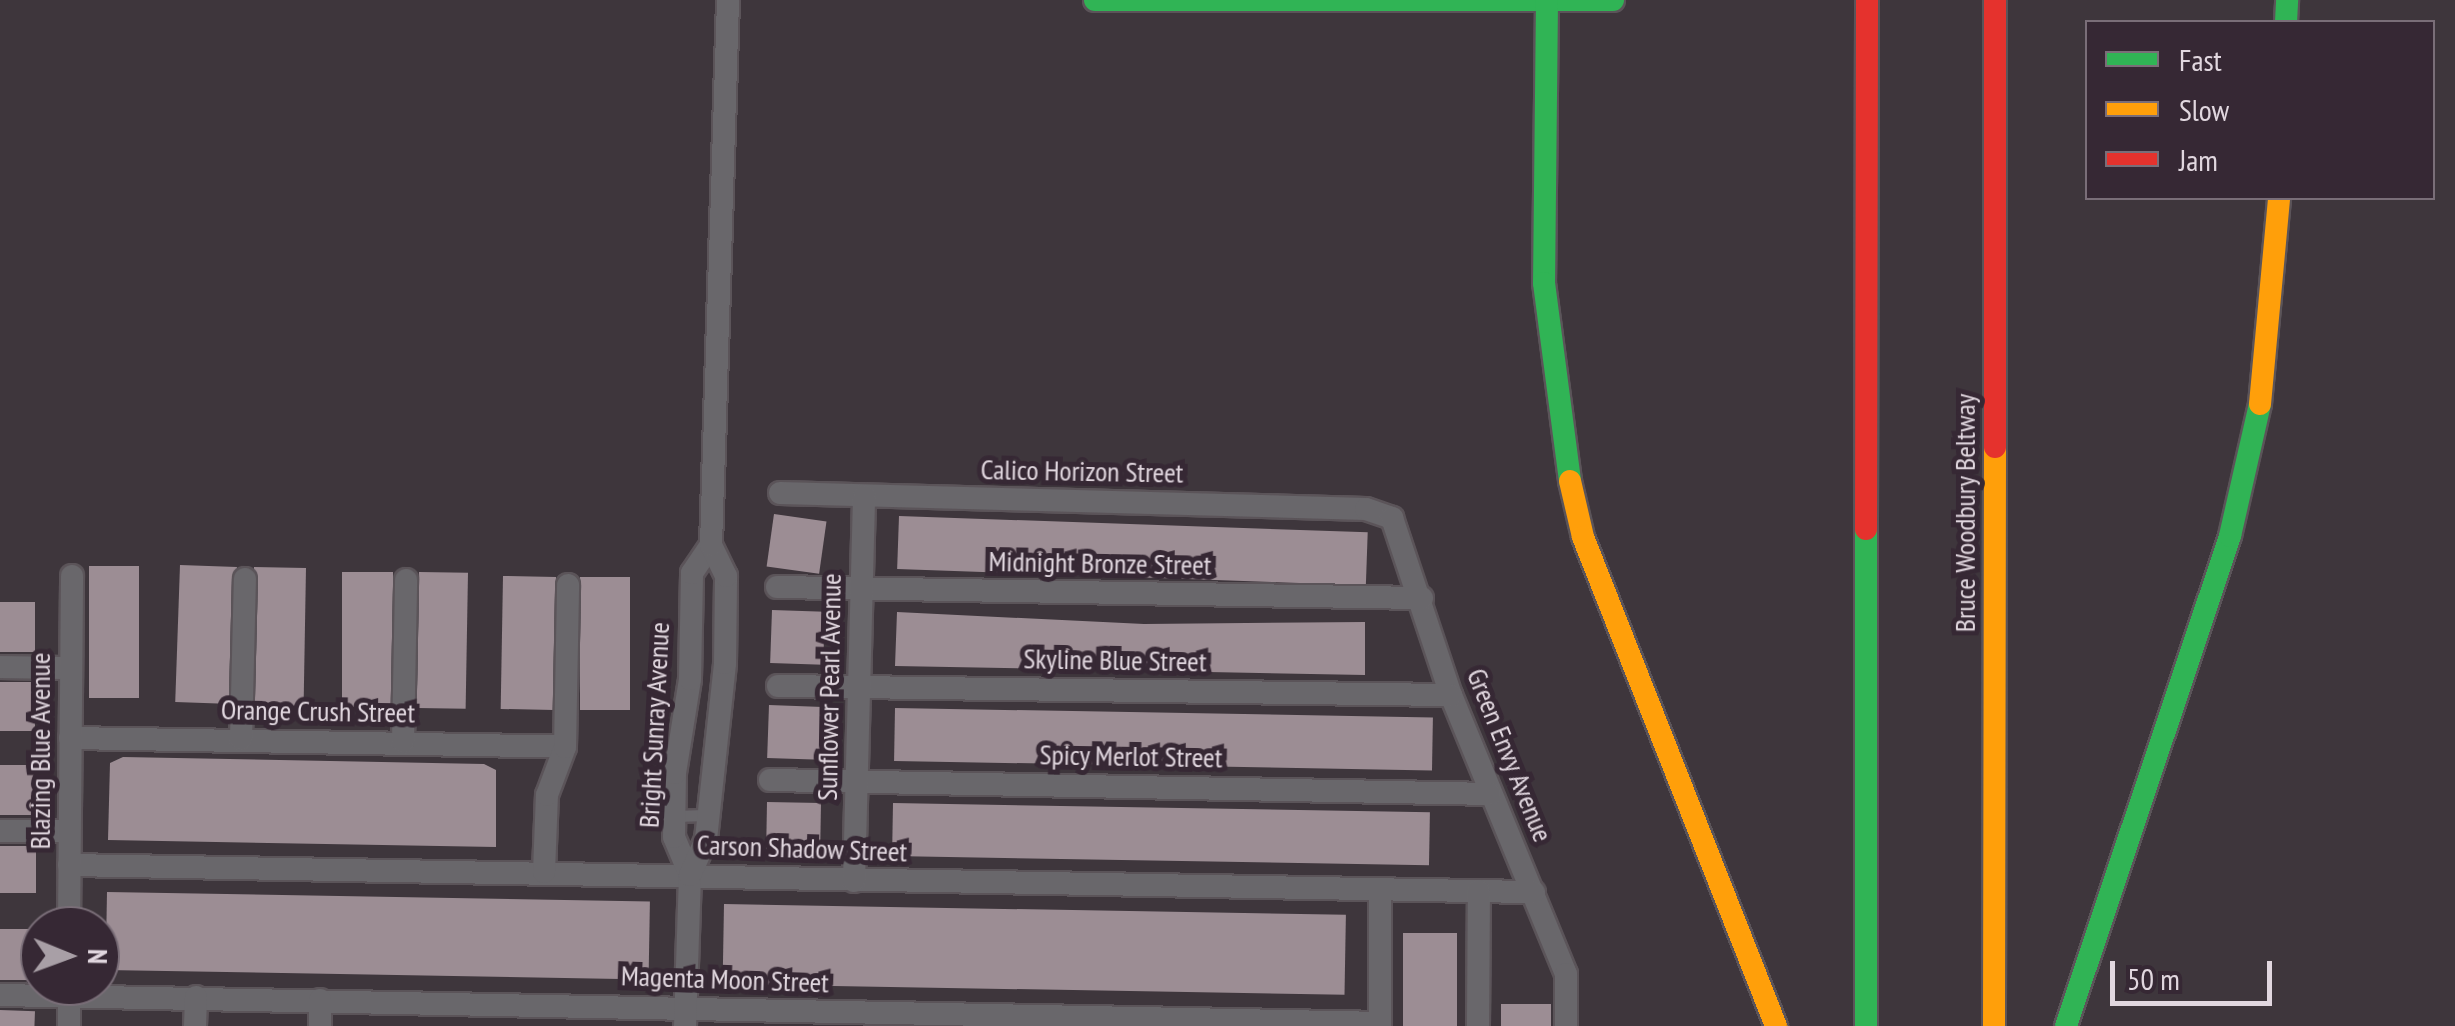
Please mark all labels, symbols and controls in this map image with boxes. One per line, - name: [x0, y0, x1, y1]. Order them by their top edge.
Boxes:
- legend: [2085, 20, 2435, 200]
- text: Fast: [2179, 40, 2222, 79]
- text: Slow: [2179, 90, 2229, 129]
- text: Jam: [2179, 140, 2218, 179]
- street label: Bruce Woodbury Beltway: [1948, 393, 1982, 633]
- street label: Calico Horizon Street: [980, 452, 1184, 490]
- street label: Midnight Bronze Street: [988, 544, 1212, 582]
- street label: Sunflower Pearl Avenue: [810, 573, 848, 801]
- street label: Bright Sunray Avenue: [632, 620, 676, 830]
- street label: Skyline Blue Street: [1023, 642, 1207, 678]
- street label: Blazing Blue Avenue: [23, 652, 57, 850]
- street label: Green Envy Avenue: [1460, 663, 1560, 847]
- street label: Orange Crush Street: [221, 693, 415, 729]
- street label: Spicy Merlot Street: [1039, 738, 1223, 774]
- street label: Carson Shadow Street: [696, 828, 908, 868]
- north arrow: [20, 906, 120, 1006]
- scale bar: [2115, 941, 2278, 1003]
- text: N: [80, 949, 117, 964]
- street label: Magenta Moon Street: [620, 959, 830, 999]
- text: 50 m: [2127, 959, 2180, 998]

